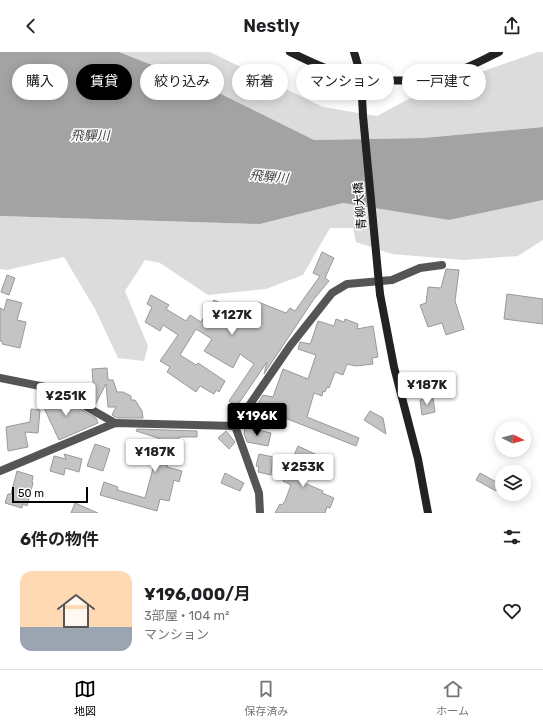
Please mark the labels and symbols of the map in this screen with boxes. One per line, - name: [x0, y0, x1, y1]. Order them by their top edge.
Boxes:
- water label: 飛驒川: [70, 128, 111, 143]
- water label: 飛騨川: [249, 167, 291, 186]
- street label: 青柳大橋: [351, 181, 369, 231]
- pin: ¥127K: [204, 302, 260, 336]
- pin: ¥187K: [399, 372, 455, 406]
- pin: ¥251K: [38, 383, 94, 417]
- pin: ¥196K: [229, 403, 285, 437]
- north arrow: [495, 421, 531, 457]
- pin: ¥187K: [127, 439, 183, 473]
- pin: ¥253K: [275, 454, 331, 488]
- scale bar: [12, 485, 88, 504]

